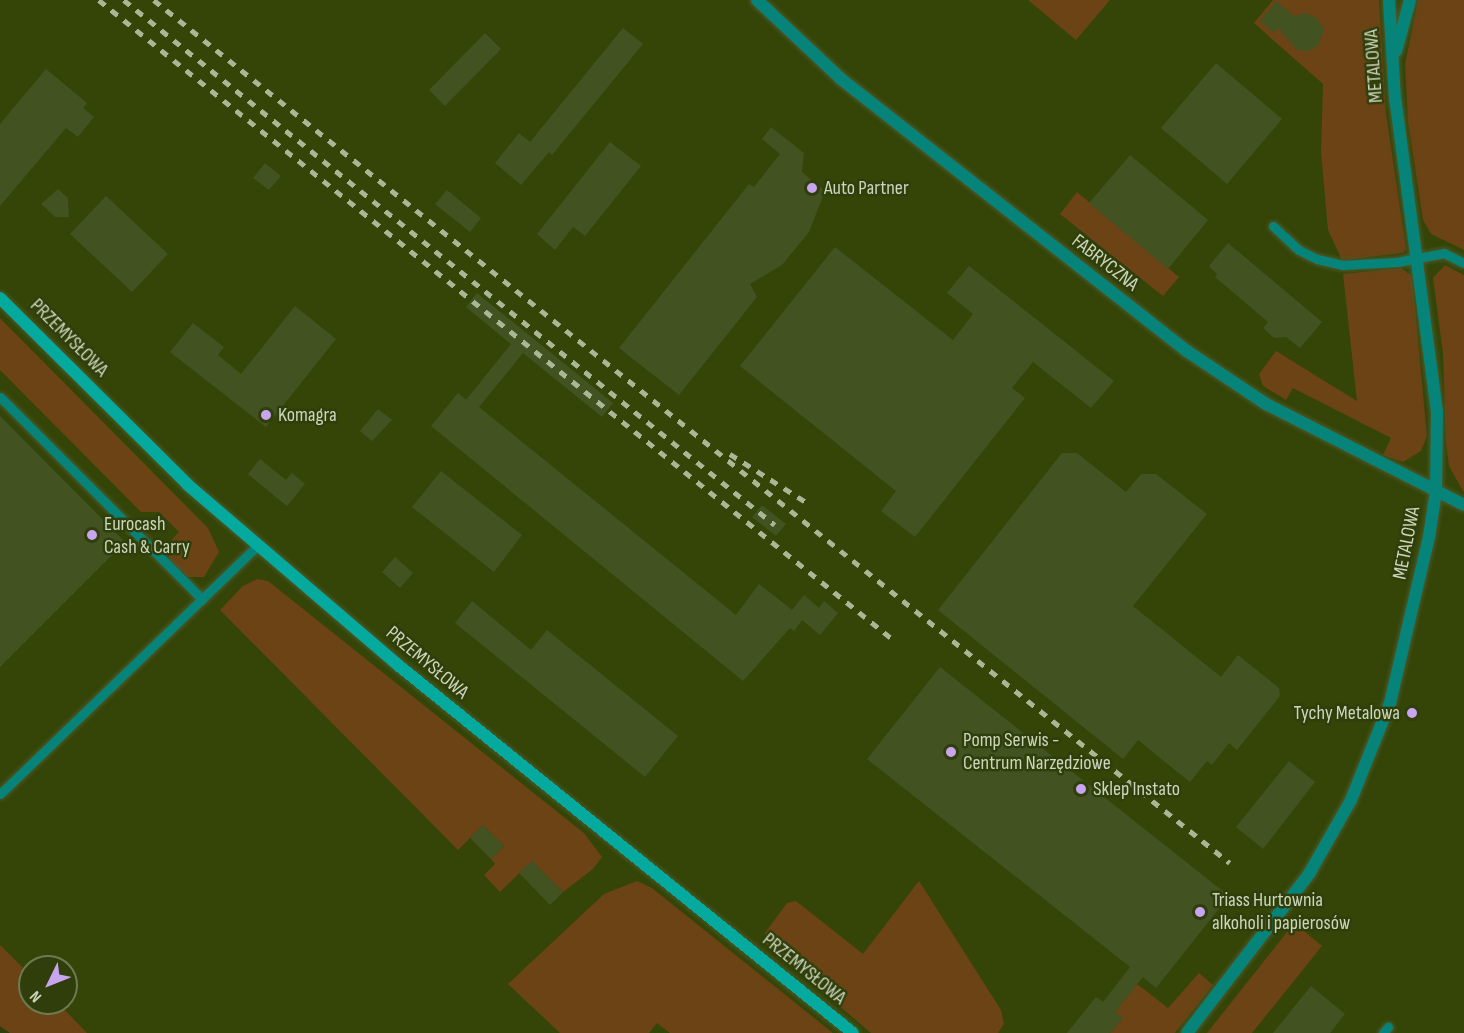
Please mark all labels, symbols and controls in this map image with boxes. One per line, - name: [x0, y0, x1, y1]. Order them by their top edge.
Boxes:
- street label: METALOWA: [1359, 28, 1389, 104]
- place label: Auto Partner: [824, 176, 909, 200]
- marker: Auto Partner: [805, 181, 819, 195]
- street label: FABRYCZNA: [1067, 229, 1143, 297]
- street label: PRZEMYSŁOWA: [25, 294, 113, 382]
- place label: Komagra: [278, 403, 337, 427]
- marker: Komagra: [259, 408, 273, 422]
- street label: METALOWA: [1388, 504, 1426, 582]
- place label: Eurocash Cash & Carry: [104, 512, 190, 559]
- marker: Eurocash Cash & Carry: [85, 528, 99, 542]
- street label: PRZEMYSŁOWA: [381, 621, 473, 705]
- place label: Tychy Metalowa: [1294, 701, 1400, 725]
- marker: Tychy Metalowa: [1405, 706, 1419, 720]
- place label: Pomp Serwis - Centrum Narzędziowe: [963, 728, 1111, 775]
- marker: Pomp Serwis - Centrum Narzędziowe: [944, 745, 958, 759]
- place label: Sklep Instato: [1093, 777, 1180, 801]
- marker: Sklep Instato: [1074, 782, 1088, 796]
- place label: Triass Hurtownia alkoholi i papierosów: [1212, 888, 1350, 935]
- marker: Triass Hurtownia alkoholi i papierosów: [1193, 905, 1207, 919]
- street label: PRZEMYSŁOWA: [757, 928, 851, 1010]
- north arrow: [18, 955, 78, 1015]
- text: N: [26, 987, 46, 1006]

